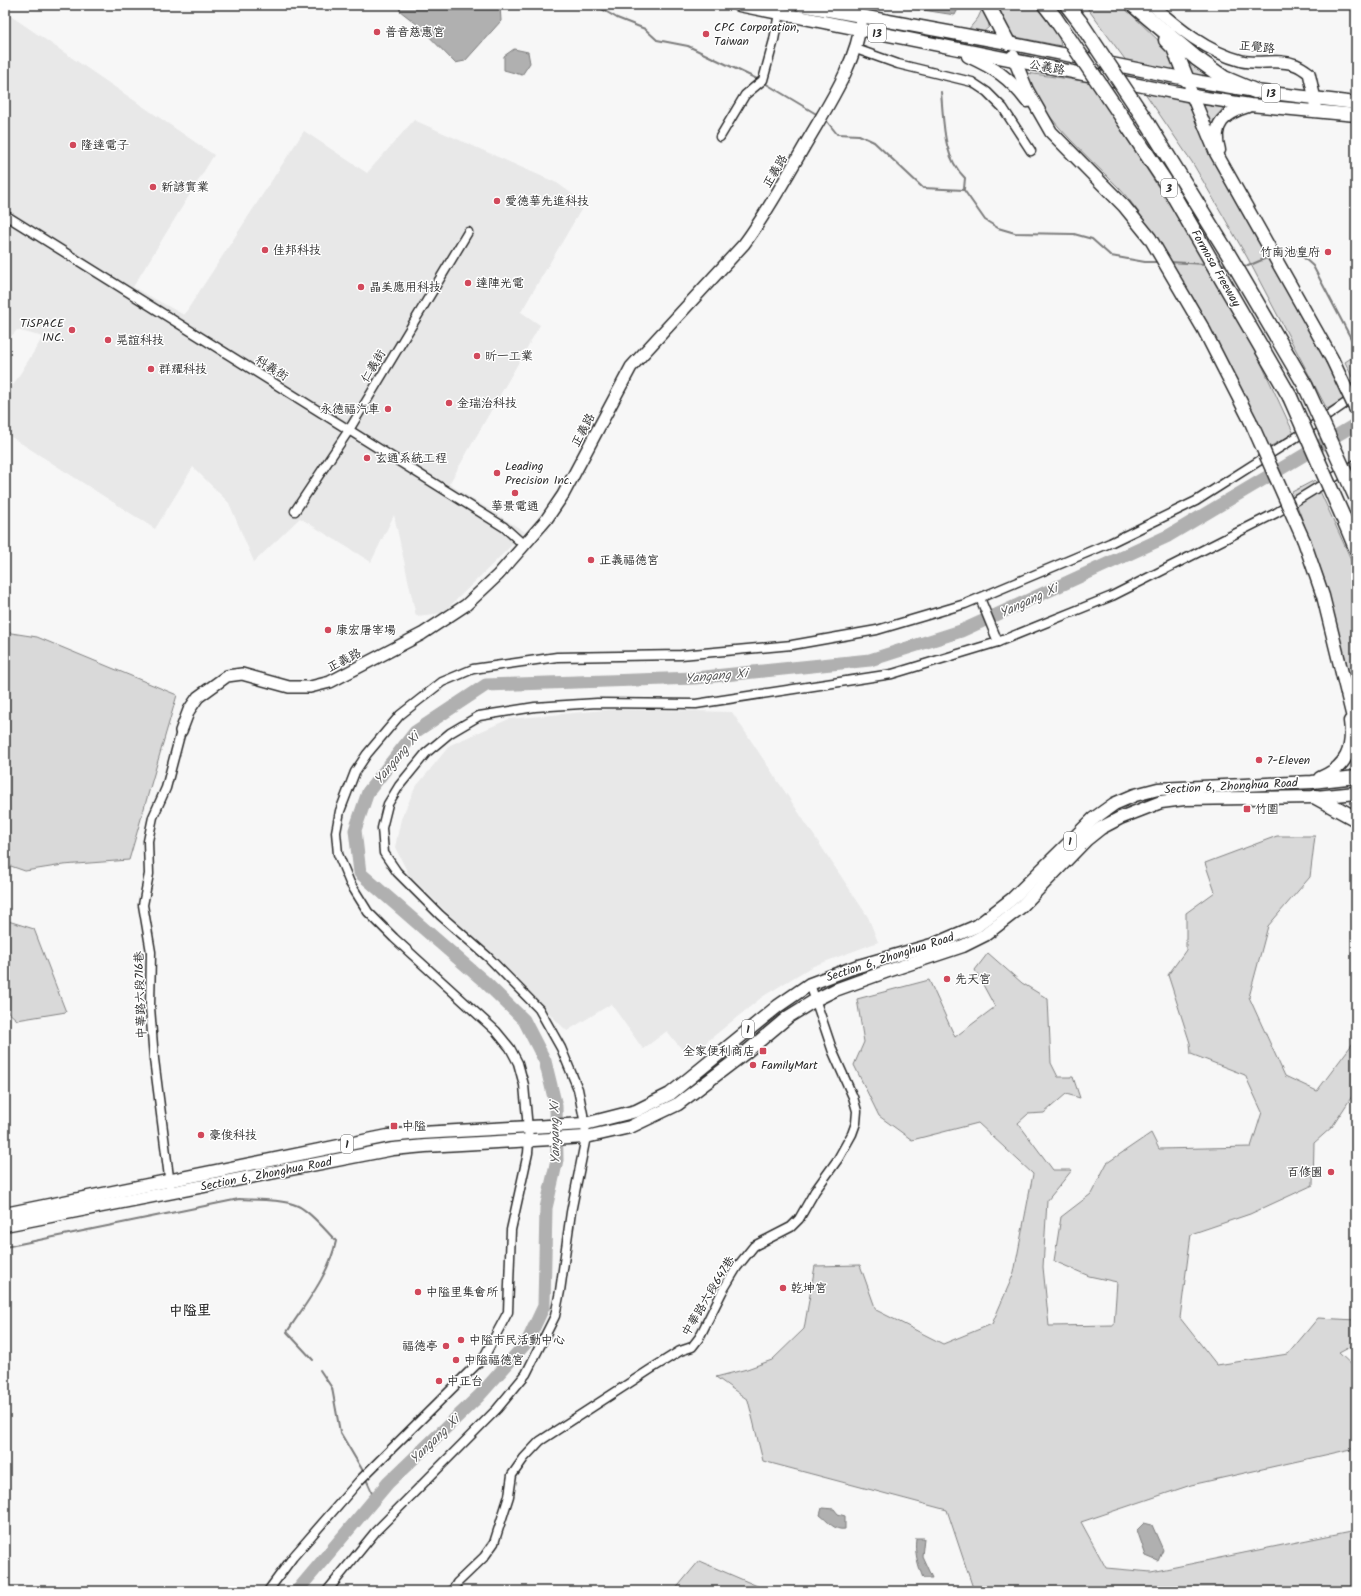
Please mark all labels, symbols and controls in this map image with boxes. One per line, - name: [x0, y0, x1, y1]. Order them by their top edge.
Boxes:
- place label: CPC Corporation, Taiwan: [714, 18, 799, 51]
- place label: 普音慈惠宮: [385, 23, 445, 42]
- road number: 13: [868, 24, 886, 42]
- marker: 普音慈惠宮: [372, 27, 382, 37]
- marker: CPC Corporation, Taiwan: [701, 29, 711, 39]
- street label: 正覺路: [1238, 36, 1276, 59]
- street label: 公義路: [1027, 55, 1066, 80]
- road number: 13: [1262, 84, 1280, 102]
- place label: 隆達電子: [81, 136, 129, 155]
- marker: 隆達電子: [68, 140, 78, 150]
- street label: 正義路: [758, 151, 793, 192]
- place label: 新諺實業: [161, 178, 209, 197]
- road number: 3: [1161, 179, 1177, 197]
- marker: 新諺實業: [148, 182, 158, 192]
- place label: 愛德華先進科技: [505, 192, 589, 211]
- marker: 愛德華先進科技: [492, 196, 502, 206]
- street label: Formosa Freeway: [1186, 226, 1246, 311]
- place label: 佳邦科技: [273, 241, 321, 260]
- place label: 竹南池皇府: [1260, 243, 1320, 262]
- marker: 佳邦科技: [260, 245, 270, 255]
- marker: 竹南池皇府: [1323, 247, 1333, 257]
- place label: 達陣光電: [476, 274, 524, 293]
- place label: 晶美應用科技: [369, 278, 441, 297]
- marker: 達陣光電: [463, 278, 473, 288]
- marker: 晶美應用科技: [356, 282, 366, 292]
- place label: TiSPACE INC.: [20, 314, 65, 347]
- marker: TiSPACE INC.: [67, 325, 77, 335]
- place label: 晃誼科技: [116, 331, 164, 350]
- marker: 晃誼科技: [103, 335, 113, 345]
- street label: 仁義街: [356, 346, 391, 387]
- place label: 昕一工業: [485, 347, 533, 366]
- street label: 科義街: [251, 351, 292, 386]
- marker: 昕一工業: [472, 351, 482, 361]
- place label: 群耀科技: [159, 360, 207, 379]
- marker: 群耀科技: [146, 364, 156, 374]
- place label: 金瑞治科技: [457, 394, 517, 413]
- marker: 金瑞治科技: [444, 398, 454, 408]
- place label: 永德福汽車: [320, 400, 380, 419]
- marker: 永德福汽車: [383, 404, 393, 414]
- street label: 正義路: [567, 410, 600, 451]
- place label: 玄通系統工程: [375, 449, 447, 468]
- marker: 玄通系統工程: [362, 453, 372, 463]
- place label: Leading Precision Inc.: [505, 457, 572, 490]
- marker: Leading Precision Inc.: [492, 468, 502, 478]
- marker: 華景電通: [510, 488, 520, 498]
- place label: 華景電通: [491, 497, 539, 516]
- place label: 正義福德宮: [599, 551, 659, 570]
- marker: 正義福德宮: [586, 555, 596, 565]
- water label: Yangang Xi: [996, 577, 1064, 624]
- place label: 康宏屠宰場: [336, 621, 396, 640]
- marker: 康宏屠宰場: [323, 625, 333, 635]
- street label: 正義路: [324, 644, 365, 677]
- water label: Yangang Xi: [684, 663, 751, 690]
- water label: Yangang Xi: [369, 726, 427, 790]
- place label: 7-Eleven: [1267, 751, 1310, 770]
- marker: 7-Eleven: [1254, 755, 1264, 765]
- street label: Section 6, Zhonghua Road: [1164, 773, 1299, 799]
- place label: 竹圍: [1255, 800, 1279, 819]
- marker: 竹圍: [1242, 804, 1252, 814]
- road number: 1: [1064, 832, 1076, 850]
- street label: Section 6, Zhonghua Road: [824, 927, 958, 987]
- street label: 中華路六段716巷: [129, 951, 152, 1039]
- place label: 先天宮: [955, 970, 991, 989]
- marker: 先天宮: [942, 974, 952, 984]
- road number: 1: [742, 1020, 754, 1038]
- place label: 全家便利商店: [683, 1042, 755, 1061]
- marker: 全家便利商店: [758, 1046, 768, 1056]
- place label: FamilyMart: [761, 1056, 818, 1075]
- marker: FamilyMart: [748, 1060, 758, 1070]
- water label: Yangang Xi: [544, 1099, 567, 1164]
- place label: 中隘: [402, 1117, 426, 1136]
- marker: 中隘: [389, 1121, 399, 1131]
- place label: 豪俊科技: [209, 1126, 257, 1145]
- marker: 豪俊科技: [196, 1130, 206, 1140]
- road number: 1: [341, 1135, 353, 1153]
- street label: Section 6, Zhonghua Road: [199, 1152, 334, 1197]
- place label: 百修園: [1287, 1163, 1323, 1182]
- marker: 百修園: [1326, 1167, 1336, 1177]
- street label: 中華路六段647巷: [677, 1252, 740, 1340]
- place label: 乾坤宮: [791, 1279, 827, 1298]
- place label: 中隘里集會所: [426, 1283, 499, 1302]
- marker: 乾坤宮: [778, 1283, 788, 1293]
- marker: 中隘里集會所: [413, 1287, 423, 1297]
- district label: 中隘里: [169, 1300, 211, 1322]
- place label: 中隘市民活動中心: [469, 1331, 565, 1350]
- marker: 中隘市民活動中心: [456, 1335, 466, 1345]
- place label: 福德亭: [402, 1337, 438, 1356]
- marker: 福德亭: [441, 1341, 451, 1351]
- place label: 中隘福德宮: [464, 1351, 524, 1370]
- marker: 中隘福德宮: [451, 1355, 461, 1365]
- place label: 中正台: [447, 1372, 483, 1391]
- marker: 中正台: [434, 1376, 444, 1386]
- water label: Yangang Xi: [405, 1409, 467, 1469]

